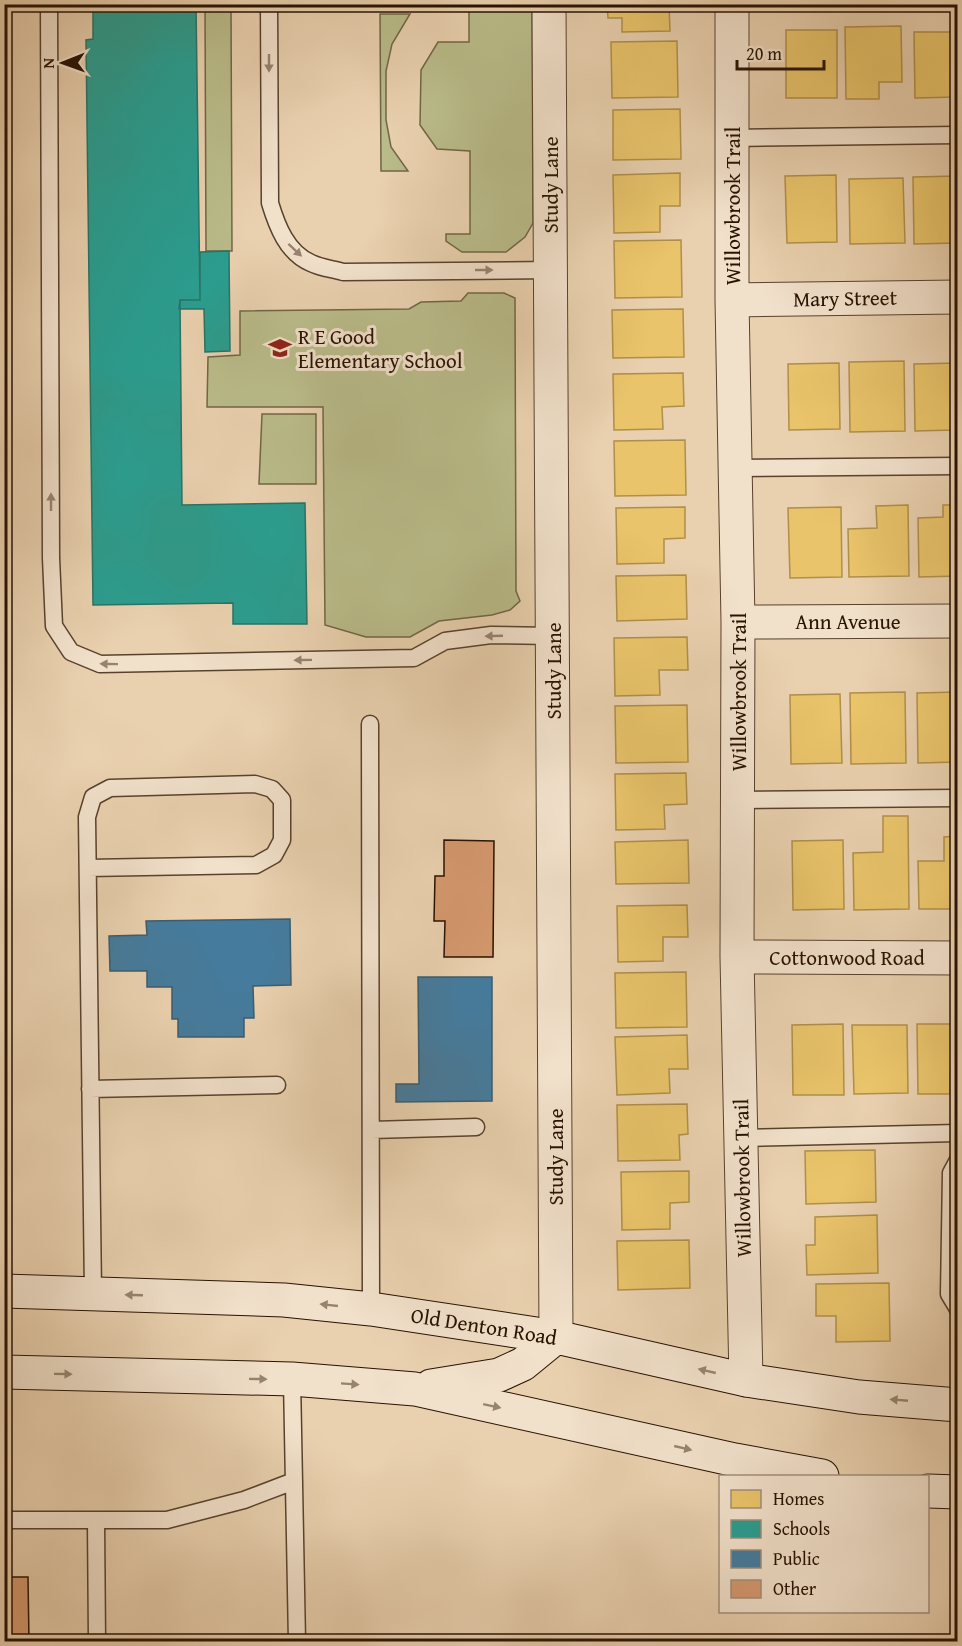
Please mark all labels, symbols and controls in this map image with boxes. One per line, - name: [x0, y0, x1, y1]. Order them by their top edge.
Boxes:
- north arrow: [33, 33, 93, 93]
- scale bar: [737, 33, 824, 71]
- text: 20 m: [746, 40, 782, 67]
- one-way arrow: [264, 53, 274, 72]
- text: N: [36, 57, 60, 69]
- street label: Willowbrook Trail: [717, 127, 748, 285]
- street label: Study Lane: [535, 136, 566, 234]
- one-way arrow: [288, 243, 302, 257]
- one-way arrow: [475, 265, 494, 275]
- street label: Mary Street: [793, 282, 898, 314]
- place label: R E Good Elementary School: [298, 321, 463, 376]
- school or university icon: R E Good Elementary School: [267, 335, 293, 361]
- one-way arrow: [46, 493, 56, 512]
- street label: Ann Avenue: [795, 606, 901, 637]
- street label: Willowbrook Trail: [723, 613, 754, 771]
- street label: Study Lane: [538, 622, 569, 720]
- one-way arrow: [485, 631, 504, 641]
- one-way arrow: [294, 655, 313, 665]
- one-way arrow: [99, 659, 118, 668]
- street label: Cottonwood Road: [769, 942, 925, 973]
- street label: Willowbrook Trail: [725, 1098, 759, 1258]
- street label: Study Lane: [540, 1108, 571, 1206]
- one-way arrow: [125, 1291, 144, 1300]
- street label: Old Denton Road: [409, 1299, 560, 1353]
- one-way arrow: [319, 1300, 338, 1310]
- one-way arrow: [697, 1366, 716, 1375]
- one-way arrow: [53, 1369, 72, 1378]
- one-way arrow: [248, 1374, 267, 1383]
- one-way arrow: [341, 1379, 360, 1389]
- one-way arrow: [890, 1395, 909, 1405]
- one-way arrow: [483, 1402, 502, 1411]
- one-way arrow: [674, 1444, 693, 1453]
- legend: [719, 1475, 929, 1613]
- text: Homes: [773, 1485, 824, 1512]
- text: Schools: [773, 1515, 830, 1542]
- text: Public: [773, 1545, 820, 1572]
- text: Other: [773, 1575, 817, 1602]

